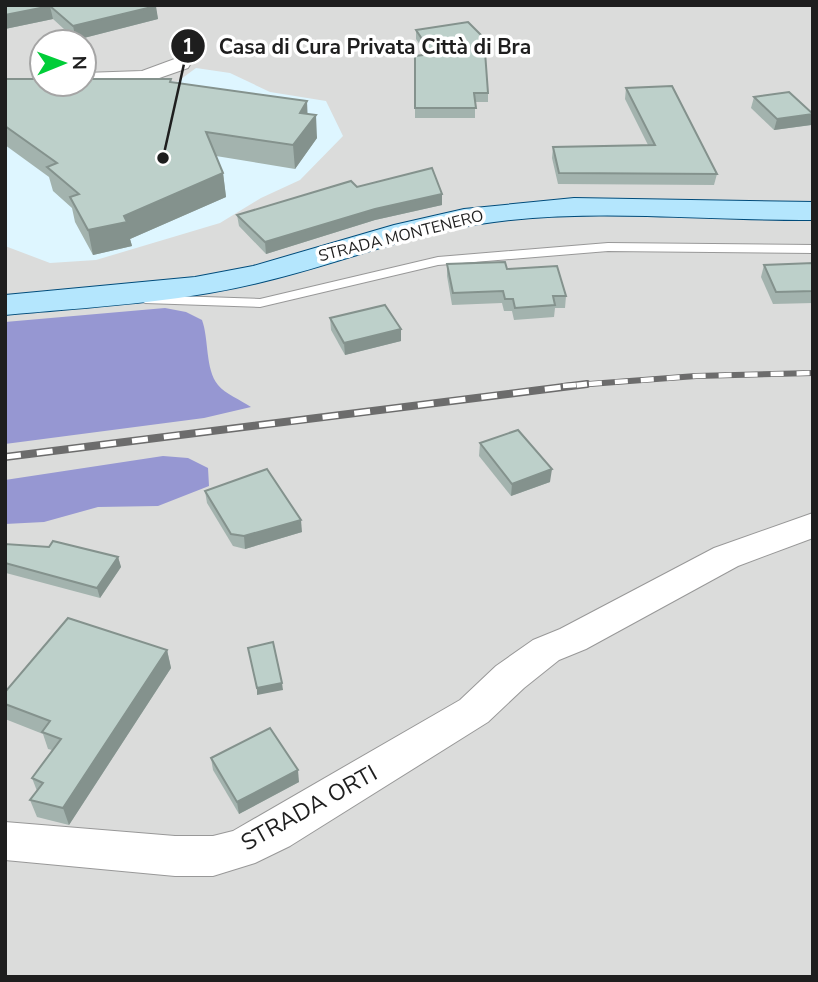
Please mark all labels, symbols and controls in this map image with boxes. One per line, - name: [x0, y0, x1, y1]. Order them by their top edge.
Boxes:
- callout: Casa di Cura Privata Città di Bra: [170, 25, 546, 67]
- north arrow: [28, 28, 98, 98]
- text: 1: [182, 33, 194, 61]
- text: Casa di Cura Privata Città di Bra: [219, 33, 531, 61]
- text: N: [66, 55, 92, 70]
- street label: STRADA MONTENERO: [316, 205, 486, 267]
- street label: STRADA ORTI: [235, 758, 383, 858]

